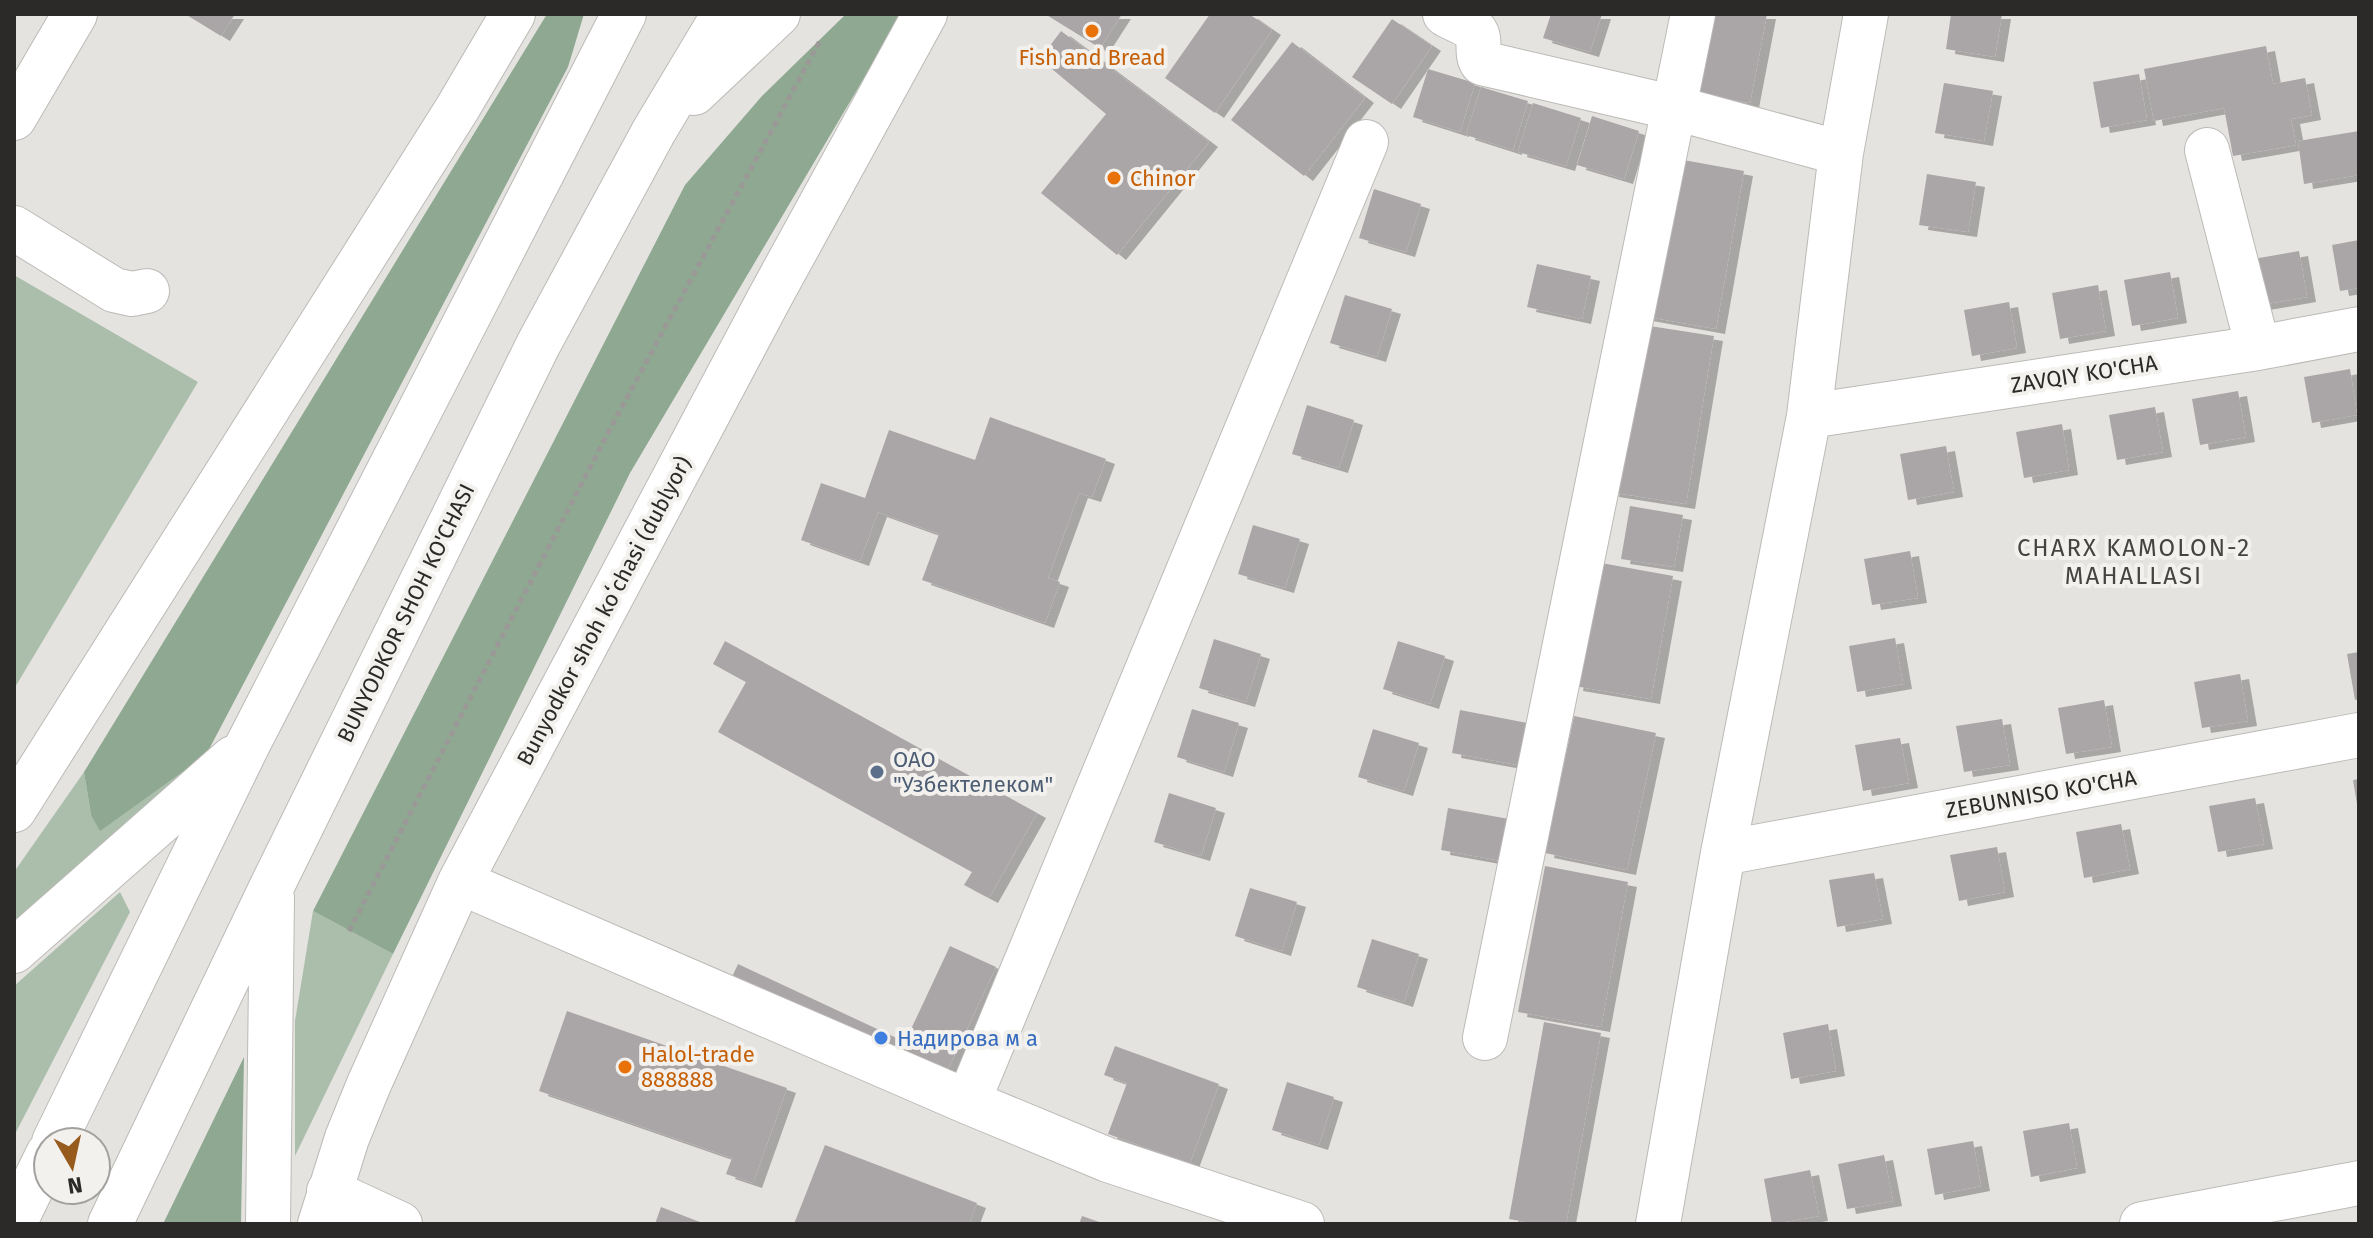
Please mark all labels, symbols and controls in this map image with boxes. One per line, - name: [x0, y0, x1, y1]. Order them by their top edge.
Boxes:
- marker: Fish and Bread: [1083, 22, 1101, 40]
- place label: Fish and Bread: [1018, 44, 1166, 71]
- place label: Chinor: [1130, 165, 1196, 192]
- marker: Chinor: [1105, 169, 1123, 187]
- street label: ZAVQIY KO'CHA: [2009, 349, 2160, 399]
- street label: Bunyodkor shoh koʻchasi (dublyor): [511, 452, 697, 770]
- street label: BUNYODKOR SHOH KO'CHASI: [331, 479, 481, 747]
- district label: CHARX KAMOLON-2 MAHALLASI: [2017, 534, 2251, 590]
- place label: ОАО "Узбектелеком": [893, 746, 1053, 798]
- marker: ОАО "Узбектелеком": [868, 763, 886, 781]
- street label: ZEBUNNISO KO'CHA: [1943, 764, 2139, 824]
- place label: Надирова м а: [897, 1025, 1038, 1052]
- marker: Надирова м а: [872, 1029, 890, 1047]
- place label: Halol-trade 888888: [641, 1041, 755, 1093]
- marker: Halol-trade 888888: [616, 1058, 634, 1076]
- north arrow: [32, 1126, 112, 1206]
- text: N: [66, 1171, 84, 1200]

